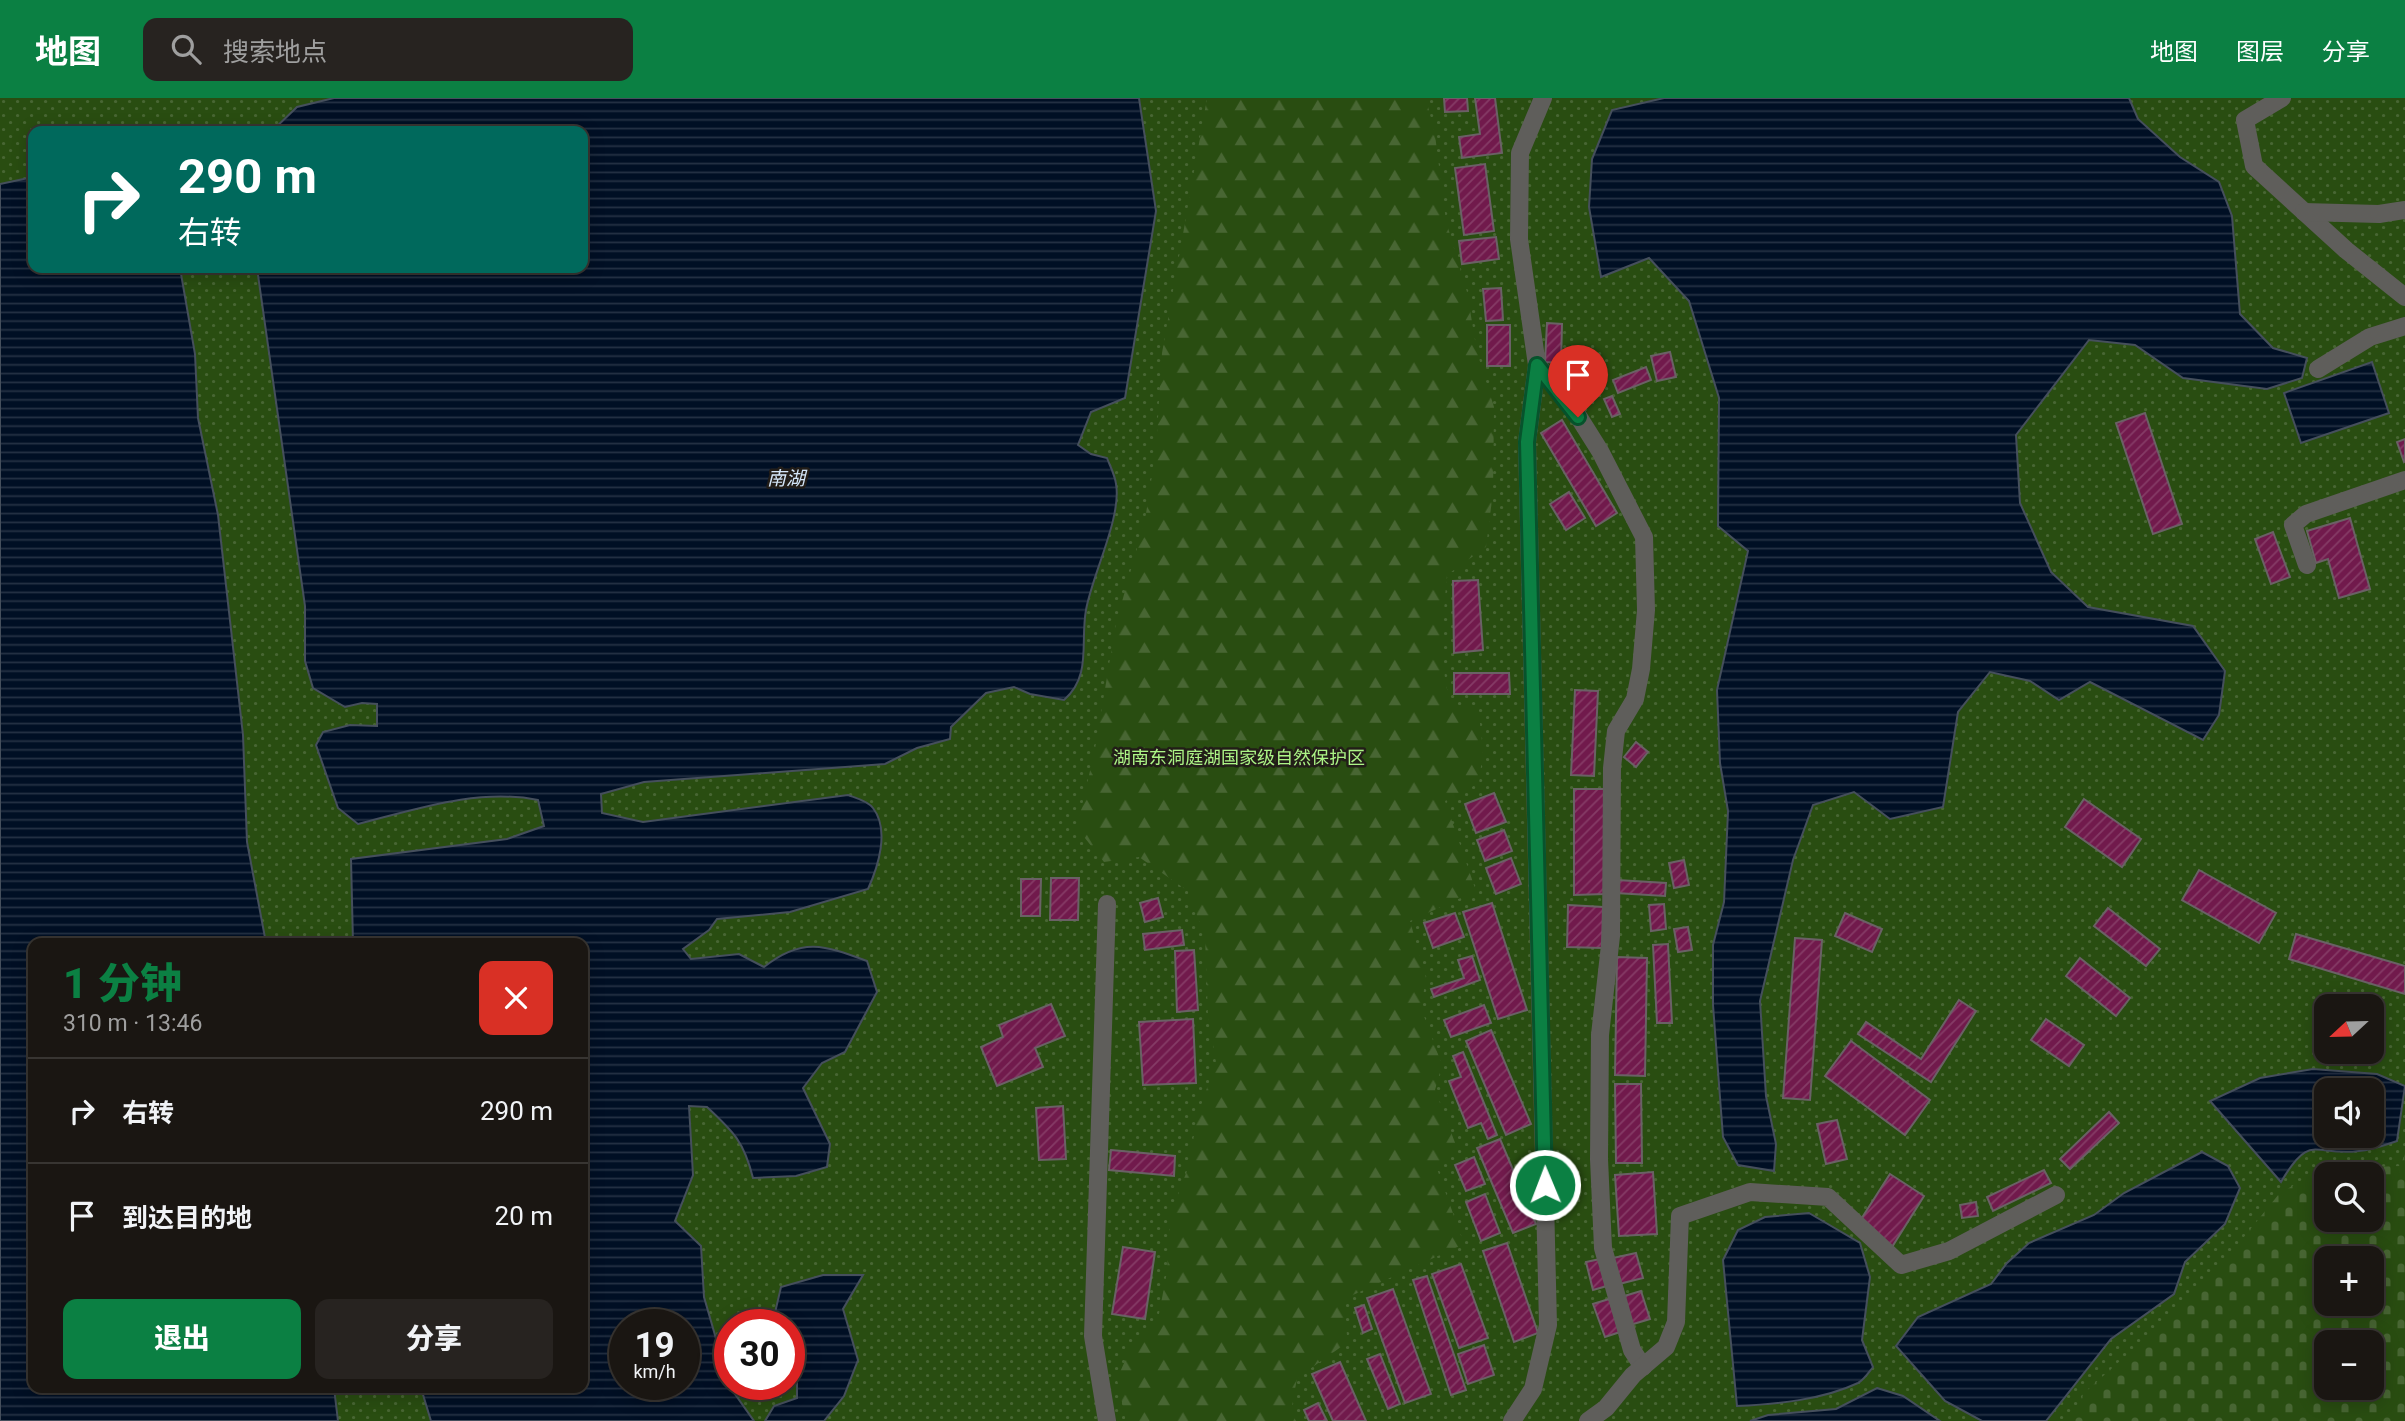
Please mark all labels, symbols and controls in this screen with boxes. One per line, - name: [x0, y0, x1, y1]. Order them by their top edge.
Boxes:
- search box: [143, 18, 633, 81]
- icon: search: [167, 30, 205, 68]
- text: 地图: [35, 32, 101, 71]
- text: 搜索地点: [223, 37, 327, 67]
- text: 地图: [2150, 38, 2198, 66]
- text: 图层: [2236, 38, 2284, 66]
- text: 分享: [2322, 38, 2370, 66]
- text: 290 m: [178, 148, 317, 205]
- icon: right: [63, 154, 154, 245]
- text: 右转: [178, 214, 242, 252]
- pin: [1548, 345, 1608, 417]
- icon: arrive: [1559, 356, 1597, 394]
- water label: 南湖: [767, 467, 808, 490]
- park label: 湖南东洞庭湖国家级自然保护区: [1113, 747, 1365, 768]
- text: 1 分钟: [63, 959, 182, 1008]
- button: close: [479, 961, 553, 1035]
- north arrow: [2314, 994, 2384, 1064]
- map controls: [2314, 994, 2384, 1400]
- text: 310 m · 13:46: [63, 1010, 202, 1037]
- button: sound: [2314, 1078, 2384, 1148]
- icon: right: [63, 1092, 101, 1130]
- text: 290 m: [480, 1096, 553, 1126]
- text: 右转: [122, 1098, 174, 1128]
- position arrow: [1508, 1148, 1582, 1222]
- button: search: [2314, 1162, 2384, 1232]
- icon: arrive: [63, 1197, 101, 1235]
- text: 20 m: [495, 1201, 553, 1231]
- text: 到达目的地: [122, 1203, 252, 1233]
- button: +: [2314, 1246, 2384, 1316]
- button: 退出: [63, 1299, 301, 1379]
- button: 分享: [315, 1299, 553, 1379]
- speed limit sign: 30: [714, 1309, 805, 1400]
- text: 19: [634, 1325, 675, 1366]
- button: −: [2314, 1330, 2384, 1400]
- text: km/h: [633, 1361, 676, 1382]

